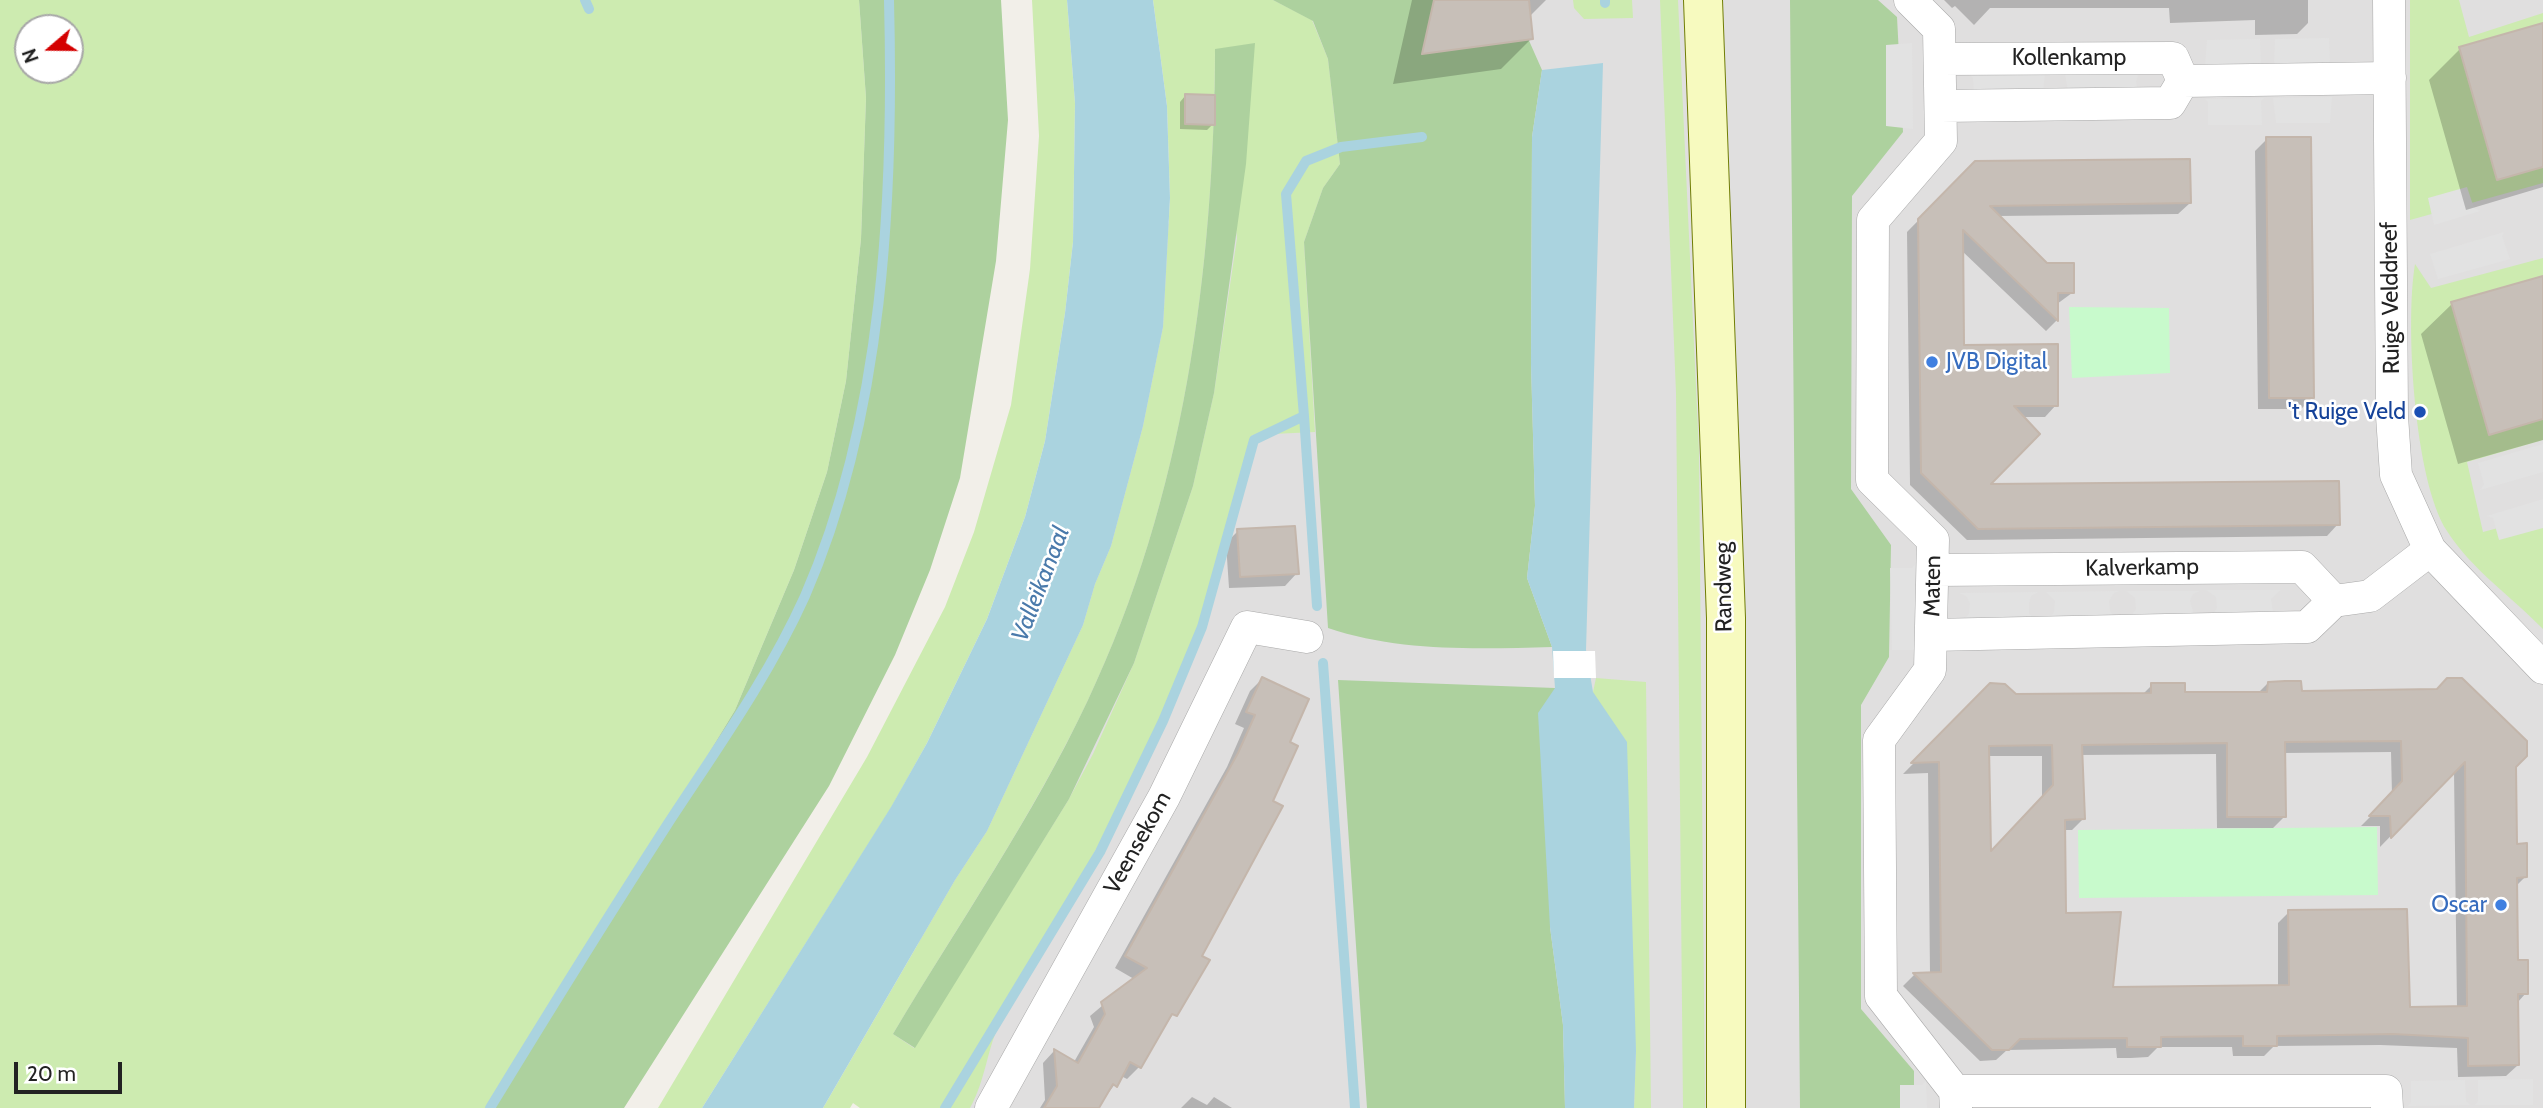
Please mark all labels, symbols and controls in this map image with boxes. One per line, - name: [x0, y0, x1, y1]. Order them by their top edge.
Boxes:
- north arrow: [14, 14, 84, 84]
- street label: Kollenkamp: [2012, 44, 2126, 72]
- text: N: [18, 45, 44, 66]
- street label: Ruige Velddreef: [2376, 222, 2406, 374]
- place label: JVB Digital: [1946, 348, 2047, 376]
- marker: JVB Digital: [1924, 354, 1940, 370]
- place label: 't Ruige Veld: [2288, 398, 2406, 426]
- marker: 't Ruige Veld: [2412, 404, 2428, 420]
- water label: Valleikanaal: [1006, 523, 1076, 645]
- street label: Randweg: [1709, 542, 1739, 632]
- street label: Kalverkamp: [2085, 553, 2199, 583]
- street label: Maten: [1919, 555, 1947, 617]
- street label: Veensekom: [1099, 787, 1177, 899]
- place label: Oscar: [2431, 891, 2487, 919]
- marker: Oscar: [2493, 897, 2509, 913]
- scale bar: [18, 1048, 126, 1092]
- text: 20 m: [27, 1061, 76, 1086]

